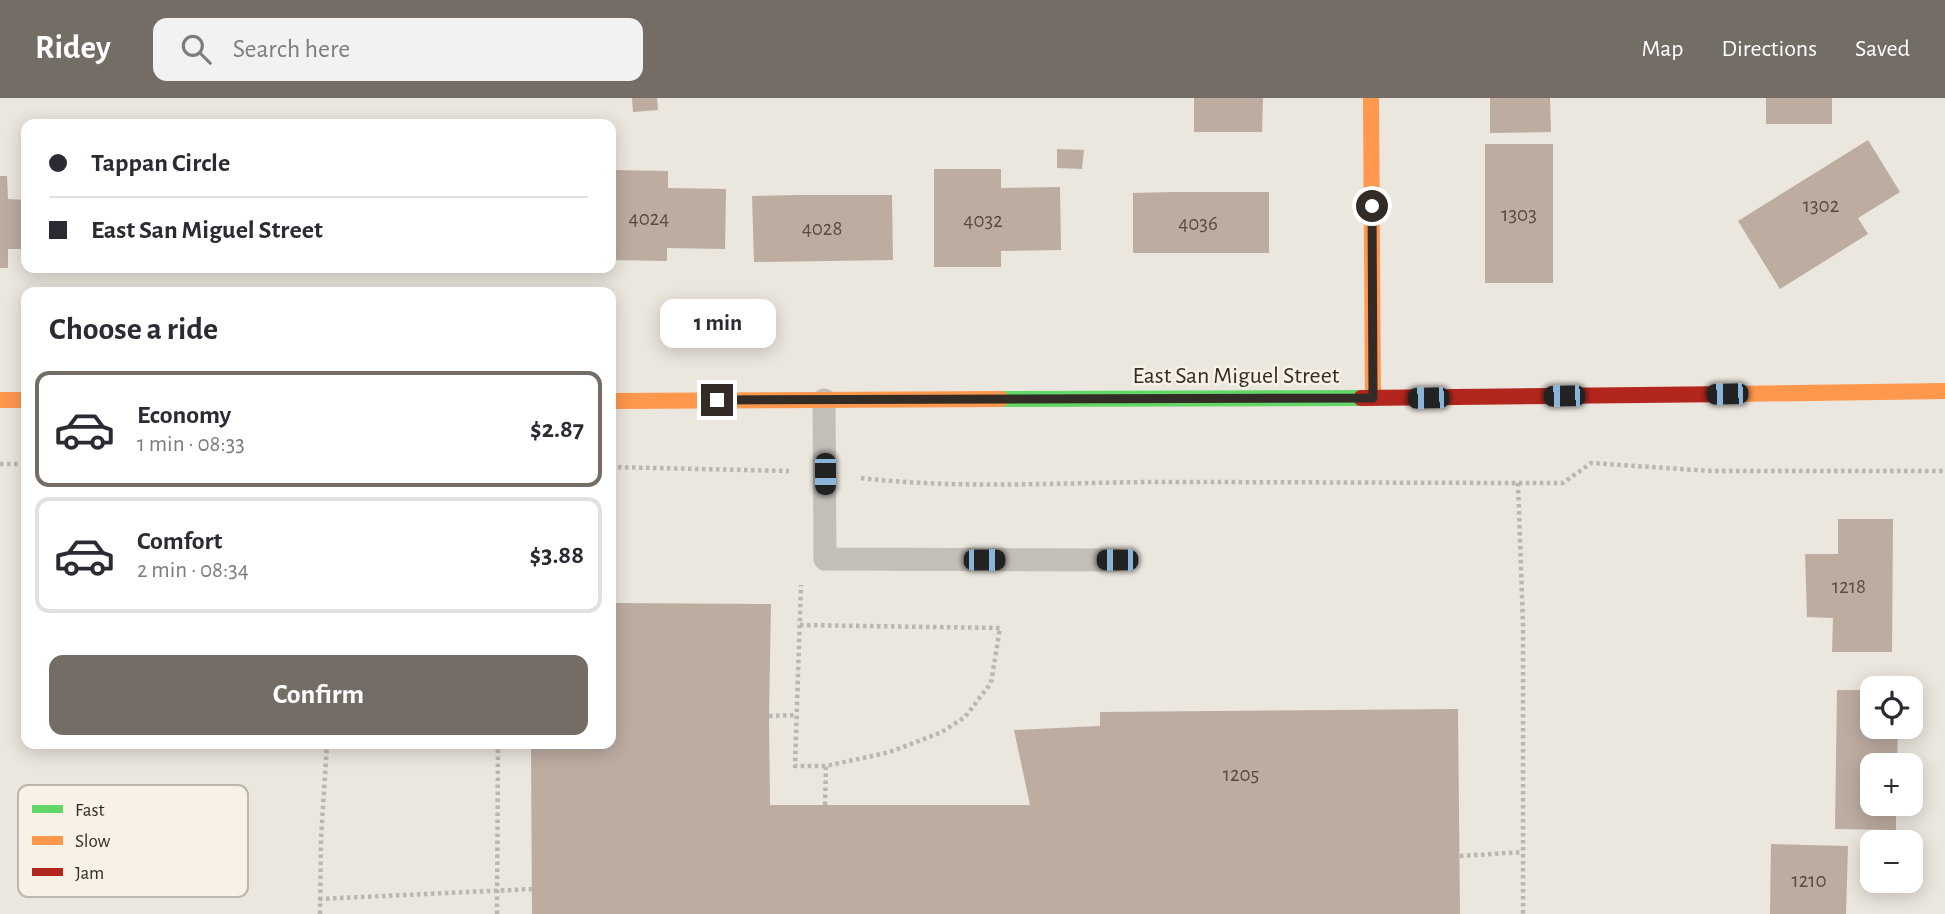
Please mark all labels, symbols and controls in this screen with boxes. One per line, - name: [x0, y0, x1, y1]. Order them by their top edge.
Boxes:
- search box: [153, 18, 643, 81]
- icon: search: [177, 30, 215, 68]
- text: Ridey: [35, 32, 111, 65]
- text: Search here: [233, 36, 350, 62]
- text: Map: [1641, 37, 1683, 61]
- text: Directions: [1721, 37, 1817, 61]
- text: Saved: [1855, 37, 1910, 61]
- text: Tappan Circle: [91, 150, 230, 176]
- route start: [1356, 190, 1388, 222]
- house number: 1302: [1803, 195, 1839, 216]
- house number: 1303: [1501, 204, 1537, 225]
- house number: 4024: [629, 208, 669, 229]
- house number: 4032: [963, 210, 1003, 231]
- house number: 4036: [1178, 213, 1218, 234]
- text: East San Miguel Street: [91, 217, 323, 243]
- house number: 4028: [802, 218, 842, 239]
- callout: 1 min: [659, 299, 775, 348]
- text: 1 min: [694, 312, 742, 335]
- text: Choose a ride: [49, 313, 218, 345]
- street label: East San Miguel Street: [1133, 364, 1340, 388]
- car: [1706, 383, 1749, 405]
- route end: [701, 384, 733, 416]
- car: [1543, 385, 1586, 407]
- car: [1407, 387, 1450, 409]
- icon: car: [53, 398, 116, 461]
- text: Economy: [137, 402, 231, 428]
- text: $2.87: [530, 416, 584, 442]
- text: 1 min · 08:33: [137, 433, 245, 456]
- car: [815, 453, 836, 495]
- icon: car: [53, 524, 116, 587]
- text: Comfort: [137, 528, 222, 554]
- text: $3.88: [530, 542, 584, 568]
- car: [964, 550, 1006, 571]
- car: [1097, 550, 1139, 571]
- text: 2 min · 08:34: [137, 559, 249, 582]
- house number: 1218: [1832, 576, 1866, 597]
- button: Confirm: [49, 655, 588, 735]
- map controls: [1860, 676, 1923, 893]
- button: locate: [1860, 676, 1923, 739]
- button: +: [1860, 753, 1923, 816]
- house number: 1205: [1223, 764, 1259, 785]
- legend: [18, 785, 248, 897]
- text: Fast: [75, 801, 105, 820]
- button: −: [1860, 830, 1923, 893]
- text: Slow: [75, 832, 111, 851]
- text: Jam: [75, 864, 104, 883]
- house number: 1210: [1791, 870, 1827, 891]

